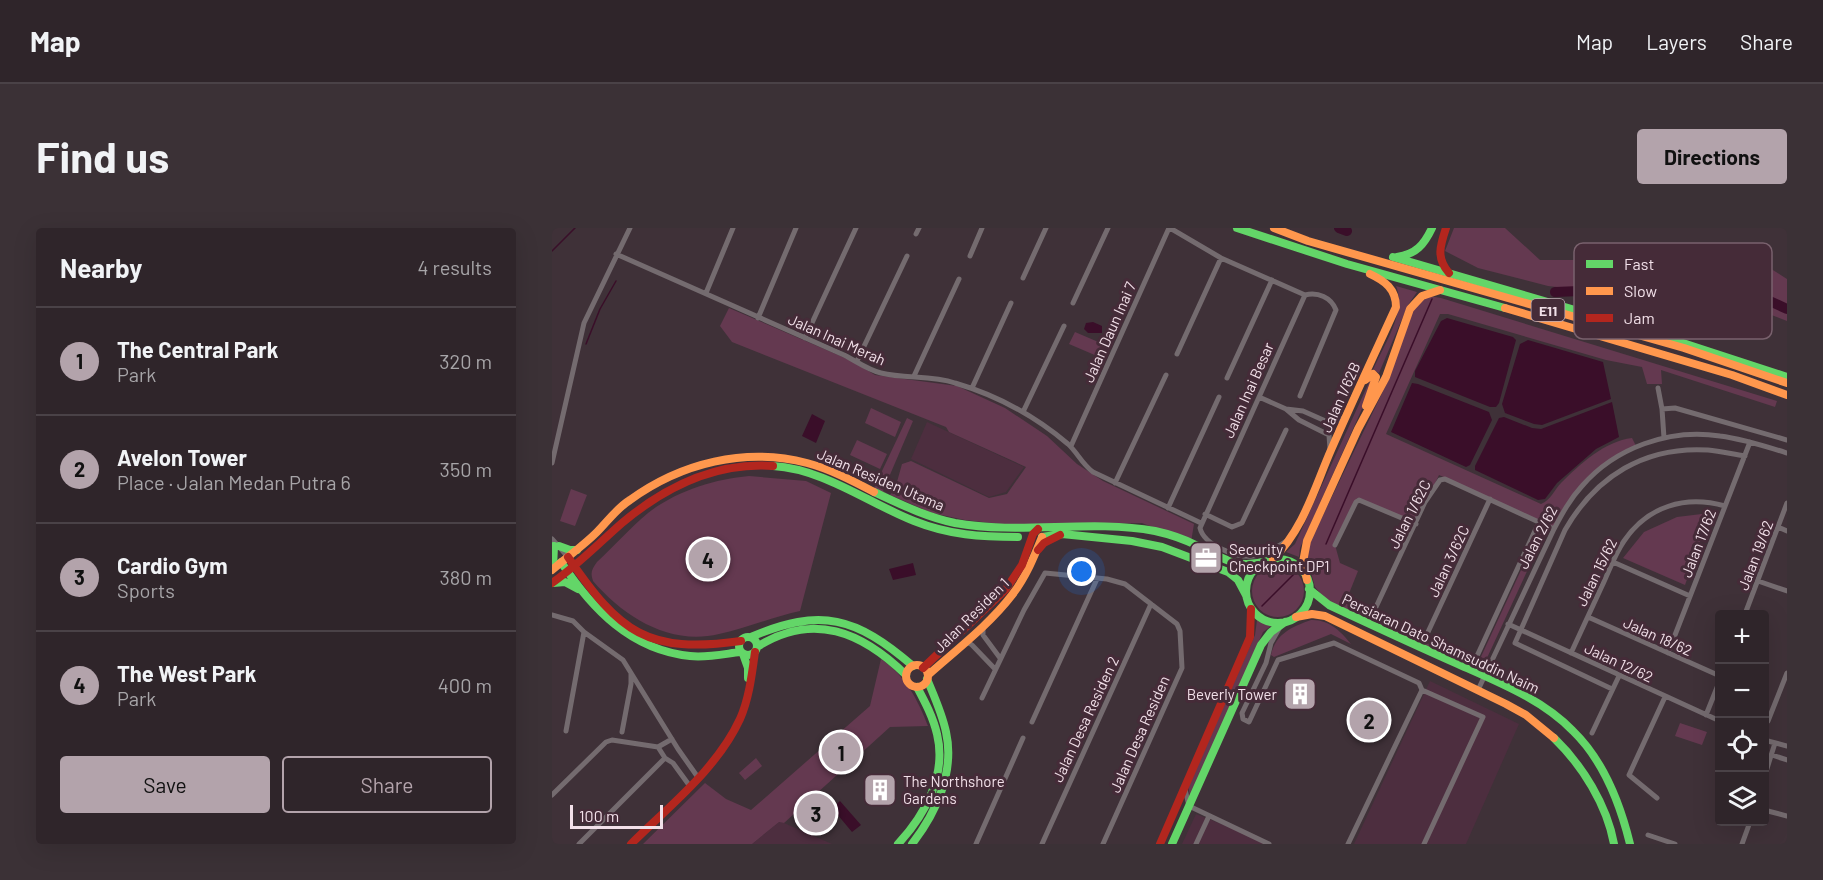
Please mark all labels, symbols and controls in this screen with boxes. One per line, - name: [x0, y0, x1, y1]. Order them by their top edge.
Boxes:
- text: Map: [30, 24, 81, 58]
- text: Map: [1576, 29, 1613, 54]
- text: Layers: [1646, 29, 1707, 54]
- text: Share: [1740, 29, 1793, 54]
- button: Directions: [1637, 129, 1787, 184]
- text: Find us: [36, 131, 169, 181]
- legend: [1574, 243, 1772, 339]
- text: Nearby: [60, 252, 142, 283]
- text: Fast: [1624, 254, 1654, 273]
- text: 4 results: [417, 255, 492, 279]
- street label: Jalan Daun Inai 7: [1079, 279, 1139, 385]
- text: Slow: [1624, 281, 1657, 300]
- road number: E11: [1532, 299, 1564, 321]
- text: Jam: [1624, 308, 1655, 327]
- street label: Jalan Inai Merah: [785, 309, 889, 369]
- text: The Central Park: [117, 336, 278, 362]
- street label: Jalan Inai Besar: [1219, 339, 1277, 441]
- text: 1: [76, 349, 83, 373]
- text: 320 m: [439, 349, 492, 373]
- street label: Jalan 1/62B: [1317, 359, 1363, 435]
- text: Park: [117, 362, 156, 386]
- text: Avelon Tower: [117, 444, 247, 470]
- street label: Jalan Residen Utama: [815, 444, 947, 514]
- text: 2: [74, 457, 85, 481]
- text: 350 m: [440, 457, 492, 481]
- text: Place · Jalan Medan Putra 6: [117, 470, 351, 494]
- street label: Jalan 1/62C: [1384, 477, 1434, 551]
- street label: Jalan 2/62: [1513, 502, 1561, 572]
- street label: Jalan 17/62: [1677, 506, 1719, 580]
- street label: Jalan 19/62: [1733, 518, 1777, 592]
- street label: Jalan 3/62C: [1424, 522, 1472, 600]
- street label: Jalan 15/62: [1572, 535, 1620, 609]
- pin: 4: [688, 536, 728, 582]
- office icon: Security Checkpoint DP1: [1188, 540, 1224, 576]
- place label: Security Checkpoint DP1: [1229, 540, 1330, 575]
- text: Cardio Gym: [117, 552, 228, 578]
- your location: [1067, 557, 1096, 586]
- text: 3: [74, 565, 85, 589]
- text: 380 m: [439, 565, 492, 589]
- street label: Jalan Residen 1: [930, 574, 1012, 656]
- text: Sports: [117, 578, 175, 602]
- street label: Persiaran Dato Shamsuddin Naim: [1339, 589, 1543, 697]
- map controls: [1715, 610, 1769, 826]
- button: +: [1715, 610, 1769, 664]
- street label: Jalan 18/62: [1621, 613, 1695, 659]
- street label: Jalan 12/62: [1582, 638, 1656, 686]
- street label: Jalan Desa Residen 2: [1048, 653, 1122, 785]
- text: The West Park: [117, 660, 257, 686]
- button: −: [1715, 664, 1769, 718]
- text: 4: [73, 673, 86, 697]
- text: 400 m: [438, 673, 492, 697]
- street label: Jalan Desa Residen: [1105, 673, 1173, 795]
- building icon: Beverly Tower: [1282, 676, 1318, 712]
- place label: Beverly Tower: [1187, 685, 1278, 703]
- text: Park: [117, 686, 156, 710]
- pin: 2: [1350, 698, 1388, 742]
- button: locate: [1715, 718, 1769, 772]
- pin: 1: [822, 730, 860, 774]
- button: Save: [60, 756, 270, 813]
- button: Share: [282, 756, 492, 813]
- building icon: The Northshore Gardens: [862, 772, 898, 808]
- place label: The Northshore Gardens: [903, 772, 1005, 807]
- button: layers: [1715, 772, 1769, 826]
- pin: 3: [796, 790, 836, 836]
- scale bar: [570, 802, 663, 830]
- text: 100 m: [579, 806, 619, 825]

